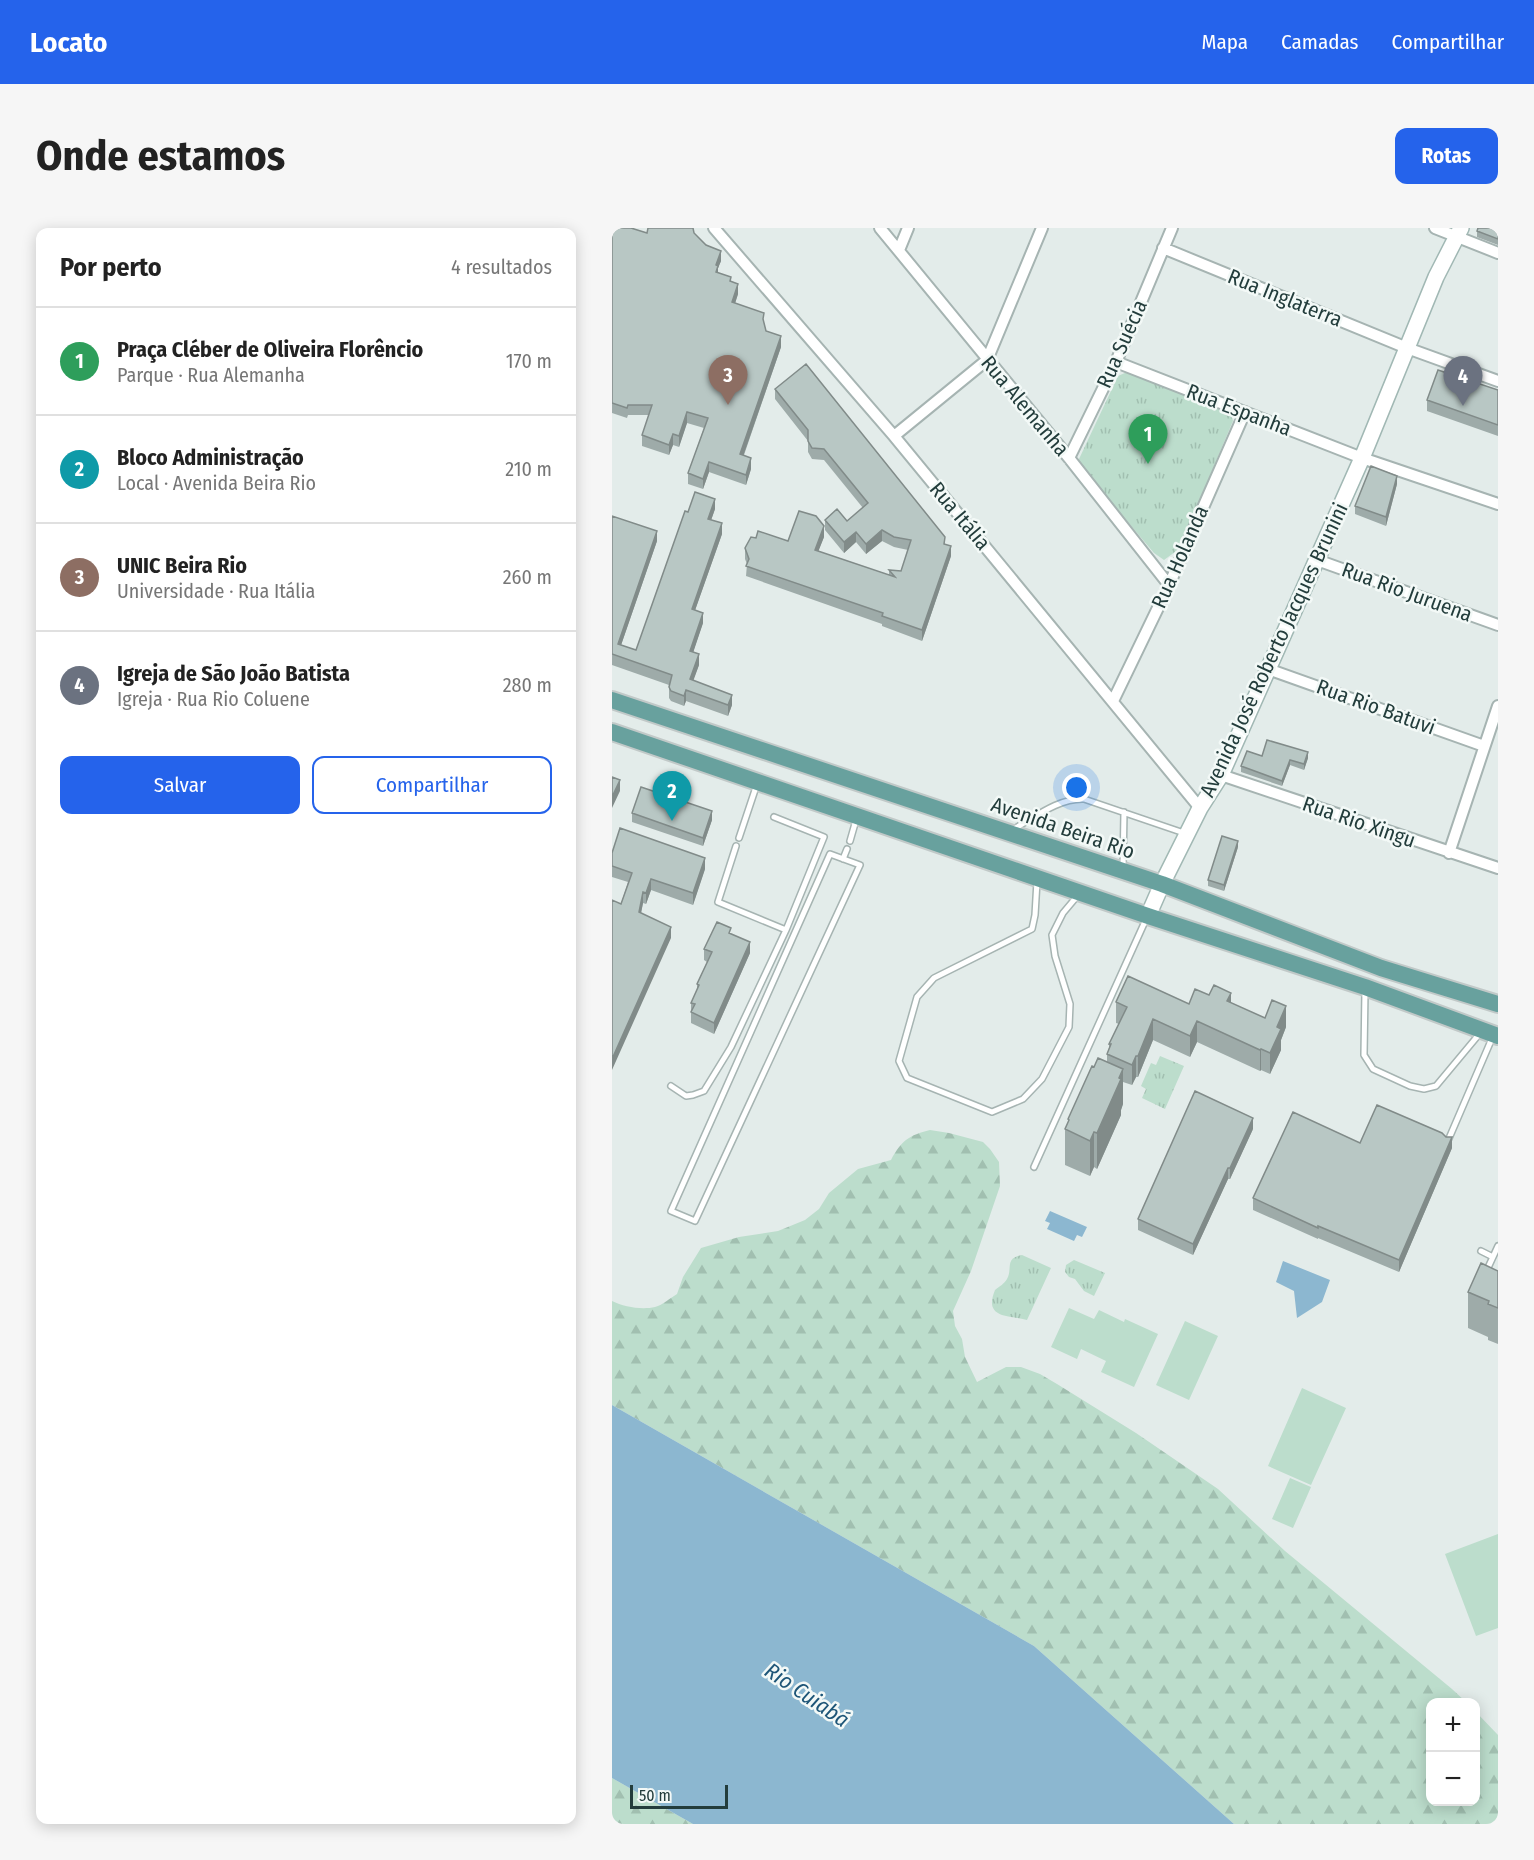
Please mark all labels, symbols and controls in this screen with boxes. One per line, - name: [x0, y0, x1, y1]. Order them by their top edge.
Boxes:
- text: Locato: [30, 26, 108, 59]
- text: Mapa: [1202, 29, 1248, 55]
- text: Camadas: [1281, 29, 1359, 55]
- text: Compartilhar: [1392, 29, 1504, 55]
- button: Rotas: [1395, 128, 1498, 184]
- text: Onde estamos: [36, 131, 285, 181]
- text: Por perto: [60, 252, 162, 283]
- text: 4 resultados: [451, 255, 552, 279]
- street label: Rua Inglaterra: [1224, 263, 1346, 333]
- street label: Rua Suécia: [1091, 296, 1153, 392]
- text: Praça Cléber de Oliveira Florêncio: [117, 336, 423, 363]
- text: 1: [75, 349, 84, 373]
- text: 170 m: [506, 349, 552, 373]
- street label: Rua Alemanha: [975, 350, 1075, 462]
- pin: 3: [708, 356, 748, 405]
- pin: 4: [1444, 356, 1482, 406]
- text: Parque · Rua Alemanha: [117, 363, 305, 387]
- street label: Rua Espanha: [1183, 378, 1295, 442]
- pin: 1: [1128, 414, 1168, 464]
- text: Bloco Administração: [117, 444, 304, 471]
- text: 2: [75, 457, 84, 481]
- text: 210 m: [505, 457, 552, 481]
- text: Local · Avenida Beira Rio: [117, 471, 316, 495]
- street label: Rua Itália: [924, 477, 996, 555]
- street label: Avenida José Roberto Jacques Brunini: [1194, 499, 1354, 801]
- street label: Rua Holanda: [1146, 502, 1214, 612]
- text: UNIC Beira Rio: [117, 552, 247, 579]
- street label: Rua Rio Juruena: [1338, 556, 1476, 628]
- text: 3: [75, 565, 84, 589]
- text: 260 m: [503, 565, 552, 589]
- text: Universidade · Rua Itália: [117, 579, 315, 603]
- text: Igreja de São João Batista: [117, 660, 350, 687]
- text: 4: [74, 673, 85, 697]
- text: 280 m: [503, 673, 552, 697]
- street label: Rua Rio Batuvi: [1313, 673, 1439, 741]
- text: Igreja · Rua Rio Coluene: [117, 687, 310, 711]
- button: Salvar: [60, 756, 300, 814]
- button: Compartilhar: [312, 756, 552, 814]
- pin: 2: [652, 772, 692, 821]
- your location: [1062, 773, 1091, 802]
- street label: Avenida Beira Rio: [988, 791, 1138, 865]
- street label: Rua Rio Xingu: [1299, 791, 1419, 853]
- water label: Rio Cuiabá: [760, 1657, 854, 1733]
- map controls: [1426, 1698, 1480, 1806]
- button: +: [1426, 1698, 1480, 1752]
- button: −: [1426, 1752, 1480, 1806]
- scale bar: [630, 1782, 728, 1810]
- text: 50 m: [639, 1786, 671, 1805]

